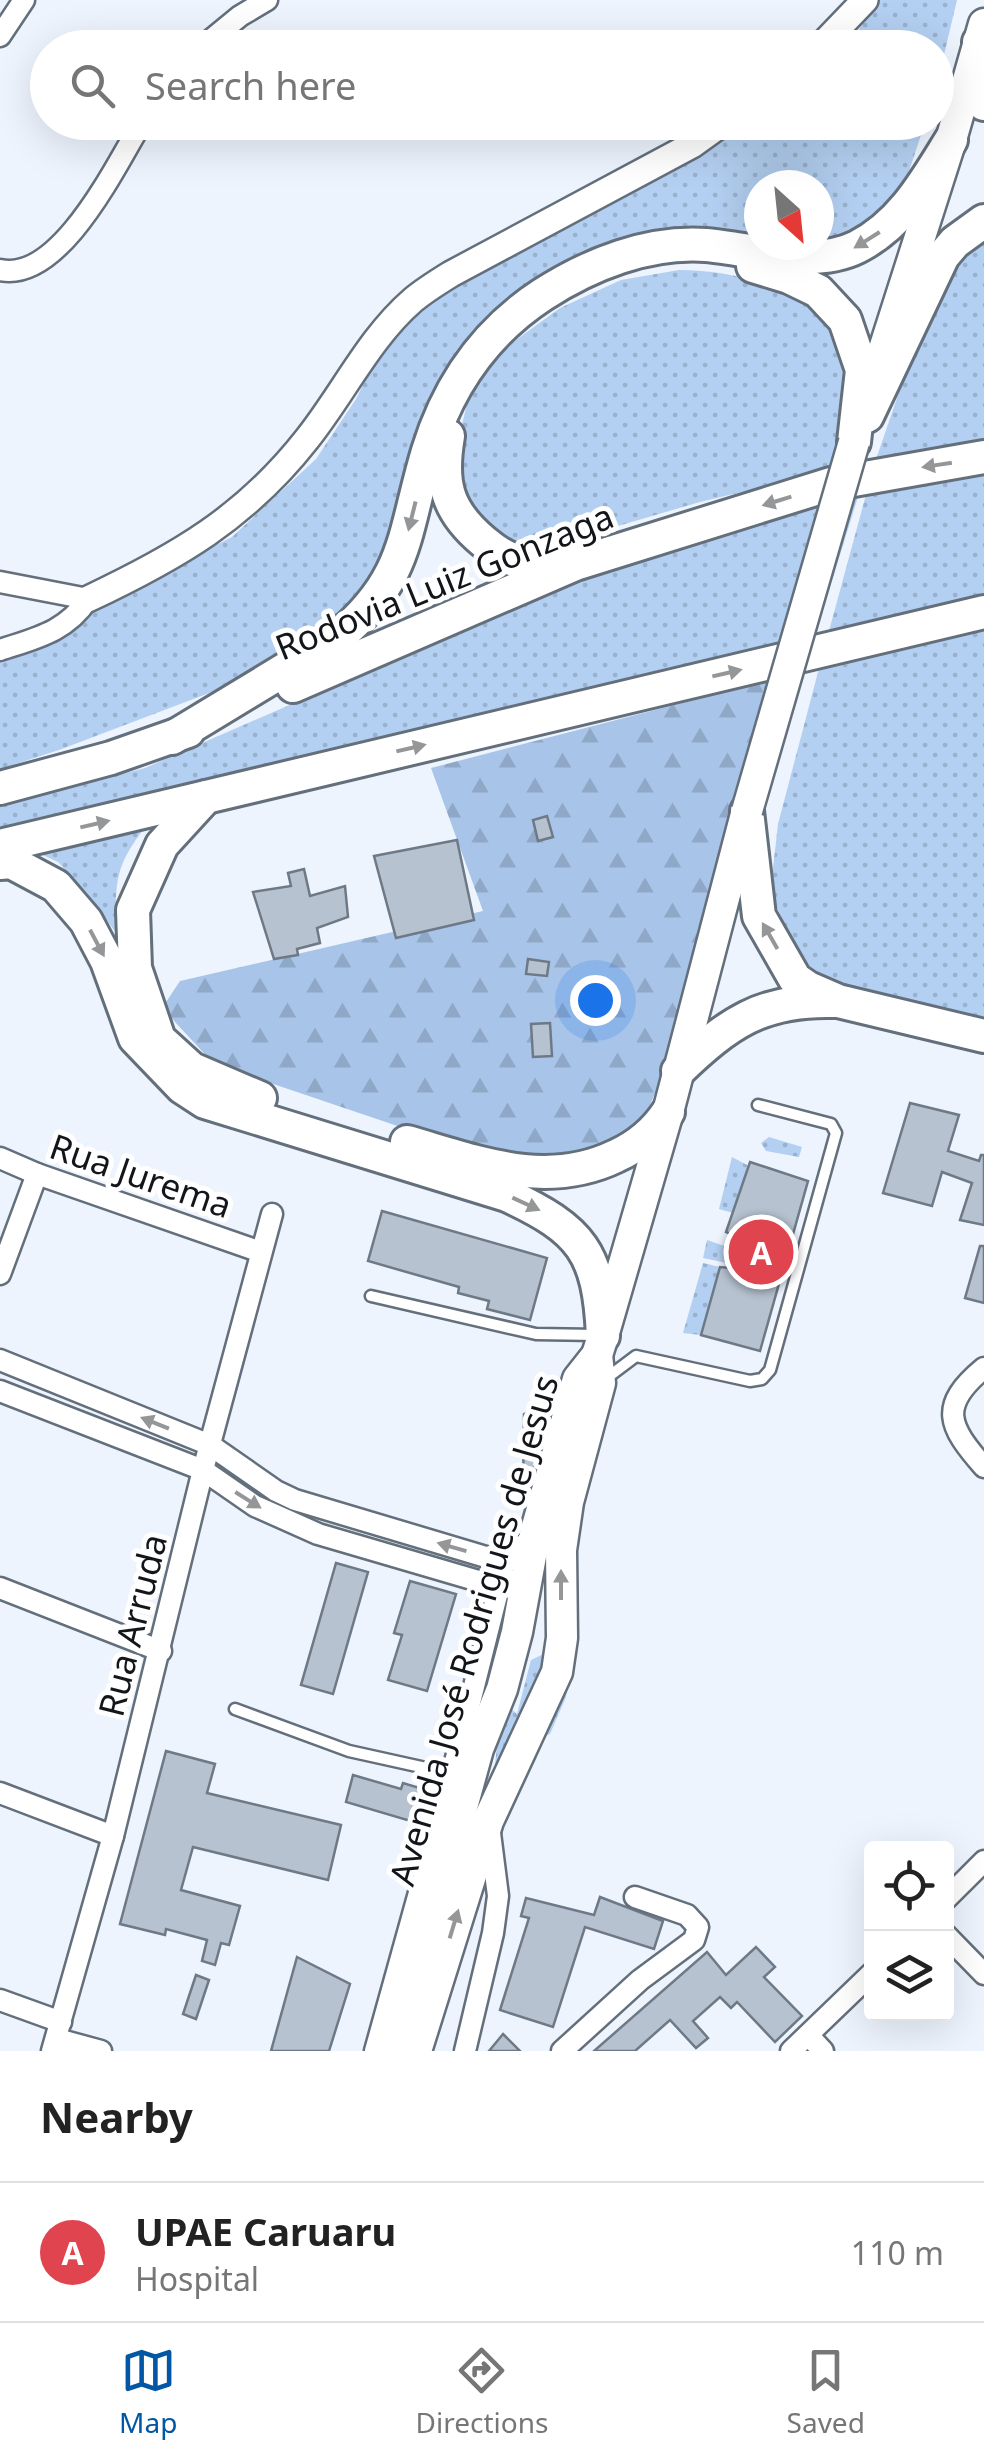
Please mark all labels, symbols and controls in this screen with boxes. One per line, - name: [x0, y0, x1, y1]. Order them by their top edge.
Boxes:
- search box: [30, 30, 954, 140]
- icon: search: [65, 58, 120, 113]
- text: Search here: [145, 59, 356, 111]
- north arrow: [744, 170, 834, 260]
- one-way arrow: [853, 231, 881, 248]
- one-way arrow: [921, 457, 952, 473]
- street label: Rodovia Luiz Gonzaga: [268, 492, 620, 670]
- one-way arrow: [761, 494, 792, 509]
- one-way arrow: [403, 501, 419, 532]
- one-way arrow: [712, 665, 743, 680]
- one-way arrow: [396, 740, 427, 756]
- one-way arrow: [80, 816, 111, 831]
- one-way arrow: [762, 922, 779, 951]
- one-way arrow: [88, 928, 105, 957]
- your location: [570, 975, 621, 1026]
- street label: Rua Jurema: [44, 1122, 238, 1228]
- one-way arrow: [511, 1196, 541, 1212]
- pin: A: [728, 1214, 794, 1290]
- street label: Avenida José Rodrigues de Jesus: [378, 1369, 568, 1891]
- one-way arrow: [140, 1414, 170, 1430]
- one-way arrow: [234, 1491, 262, 1509]
- street label: Rua Arruda: [87, 1529, 177, 1721]
- one-way arrow: [436, 1539, 467, 1555]
- one-way arrow: [553, 1569, 569, 1601]
- map controls: [864, 1841, 954, 2021]
- button: locate: [864, 1841, 954, 1931]
- one-way arrow: [448, 1909, 463, 1939]
- button: layers: [864, 1931, 954, 2021]
- text: Nearby: [40, 2088, 193, 2145]
- text: UPAE Caruaru: [135, 2205, 396, 2257]
- text: A: [61, 2231, 84, 2274]
- text: 110 m: [851, 2231, 944, 2274]
- text: Hospital: [135, 2257, 259, 2300]
- tab: Map: [119, 2343, 177, 2441]
- tab: Directions: [416, 2343, 548, 2441]
- tab: Saved: [787, 2343, 865, 2441]

